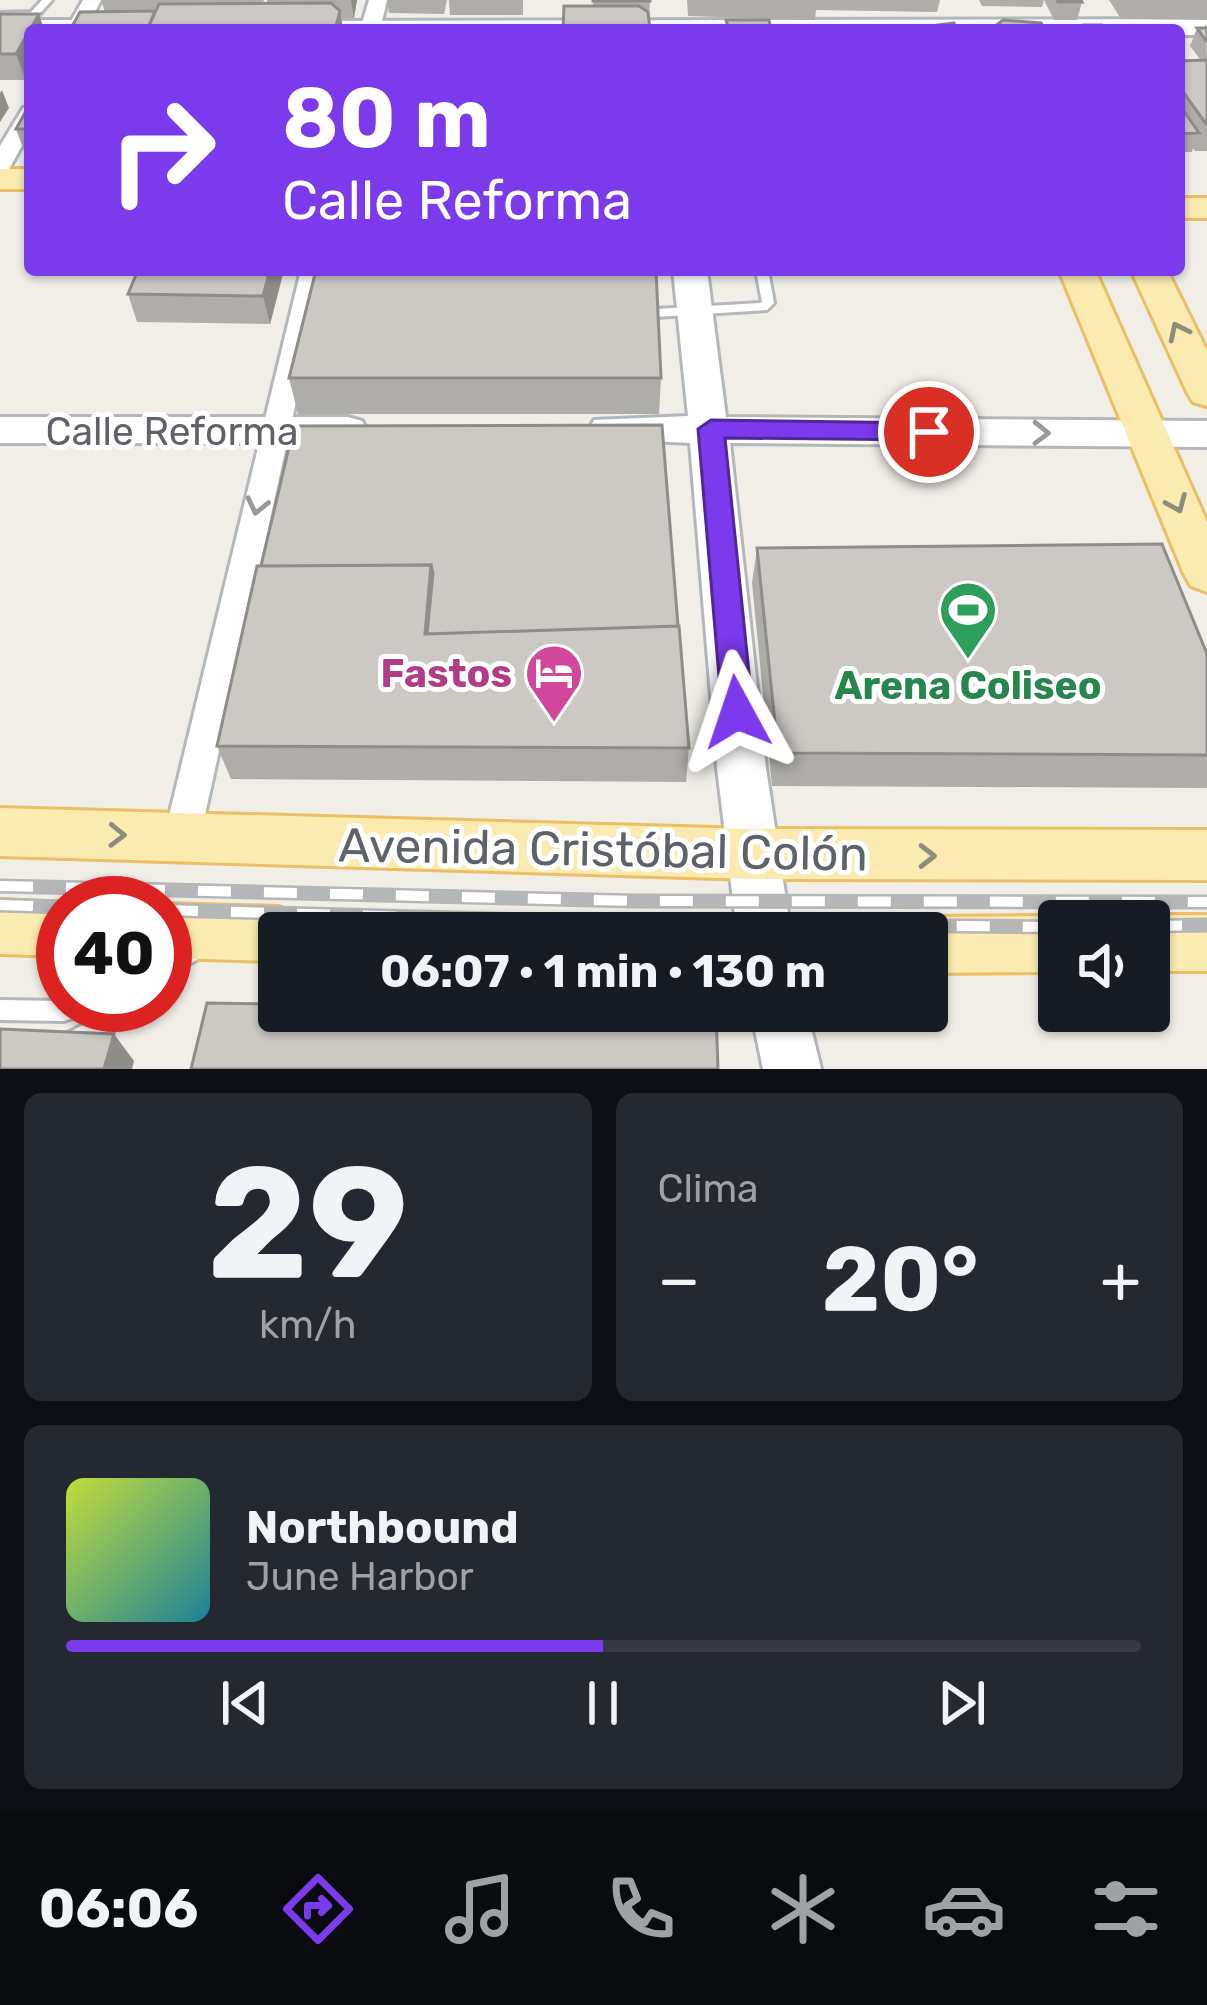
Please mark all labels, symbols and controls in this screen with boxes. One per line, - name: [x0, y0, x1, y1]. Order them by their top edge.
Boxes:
- text: 80 m: [282, 68, 491, 168]
- icon: right: [84, 72, 240, 228]
- text: Calle Reforma: [282, 169, 632, 233]
- one-way arrow: [1169, 322, 1192, 343]
- pin: [878, 381, 980, 483]
- icon: arrive: [896, 399, 962, 465]
- street label: Calle Reforma: [46, 409, 298, 455]
- one-way arrow: [1033, 420, 1051, 446]
- one-way arrow: [1163, 493, 1187, 514]
- one-way arrow: [246, 496, 271, 516]
- sports icon: Arena Coliseo: [937, 579, 999, 661]
- hotel icon: Fastos: [523, 642, 585, 724]
- position arrow: [674, 649, 800, 775]
- place label: Fastos: [381, 651, 512, 697]
- place label: Arena Coliseo: [834, 663, 1102, 709]
- street label: Avenida Cristóbal Colón: [338, 816, 868, 883]
- one-way arrow: [108, 822, 127, 848]
- one-way arrow: [919, 843, 937, 869]
- speed limit sign: 40: [36, 876, 192, 1032]
- map controls: [1038, 900, 1170, 1032]
- button: sound: [1038, 900, 1170, 1032]
- text: 06:07 · 1 min · 130 m: [380, 945, 826, 998]
- text: 29: [207, 1131, 408, 1316]
- text: Clima: [658, 1166, 759, 1212]
- text: 20°: [822, 1226, 978, 1333]
- text: −: [658, 1240, 700, 1319]
- text: +: [1100, 1240, 1141, 1319]
- text: km/h: [259, 1302, 356, 1348]
- text: Northbound: [246, 1501, 519, 1554]
- text: June Harbor: [246, 1554, 474, 1600]
- icon: previous: [212, 1670, 278, 1736]
- icon: pause: [570, 1670, 636, 1736]
- icon: next: [929, 1670, 995, 1736]
- icon: directions: [276, 1867, 360, 1951]
- icon: music: [438, 1867, 522, 1951]
- icon: phone: [599, 1867, 683, 1951]
- icon: climate: [761, 1867, 845, 1951]
- icon: car: [922, 1867, 1006, 1951]
- icon: filters: [1084, 1867, 1168, 1951]
- text: 06:06: [39, 1877, 198, 1941]

